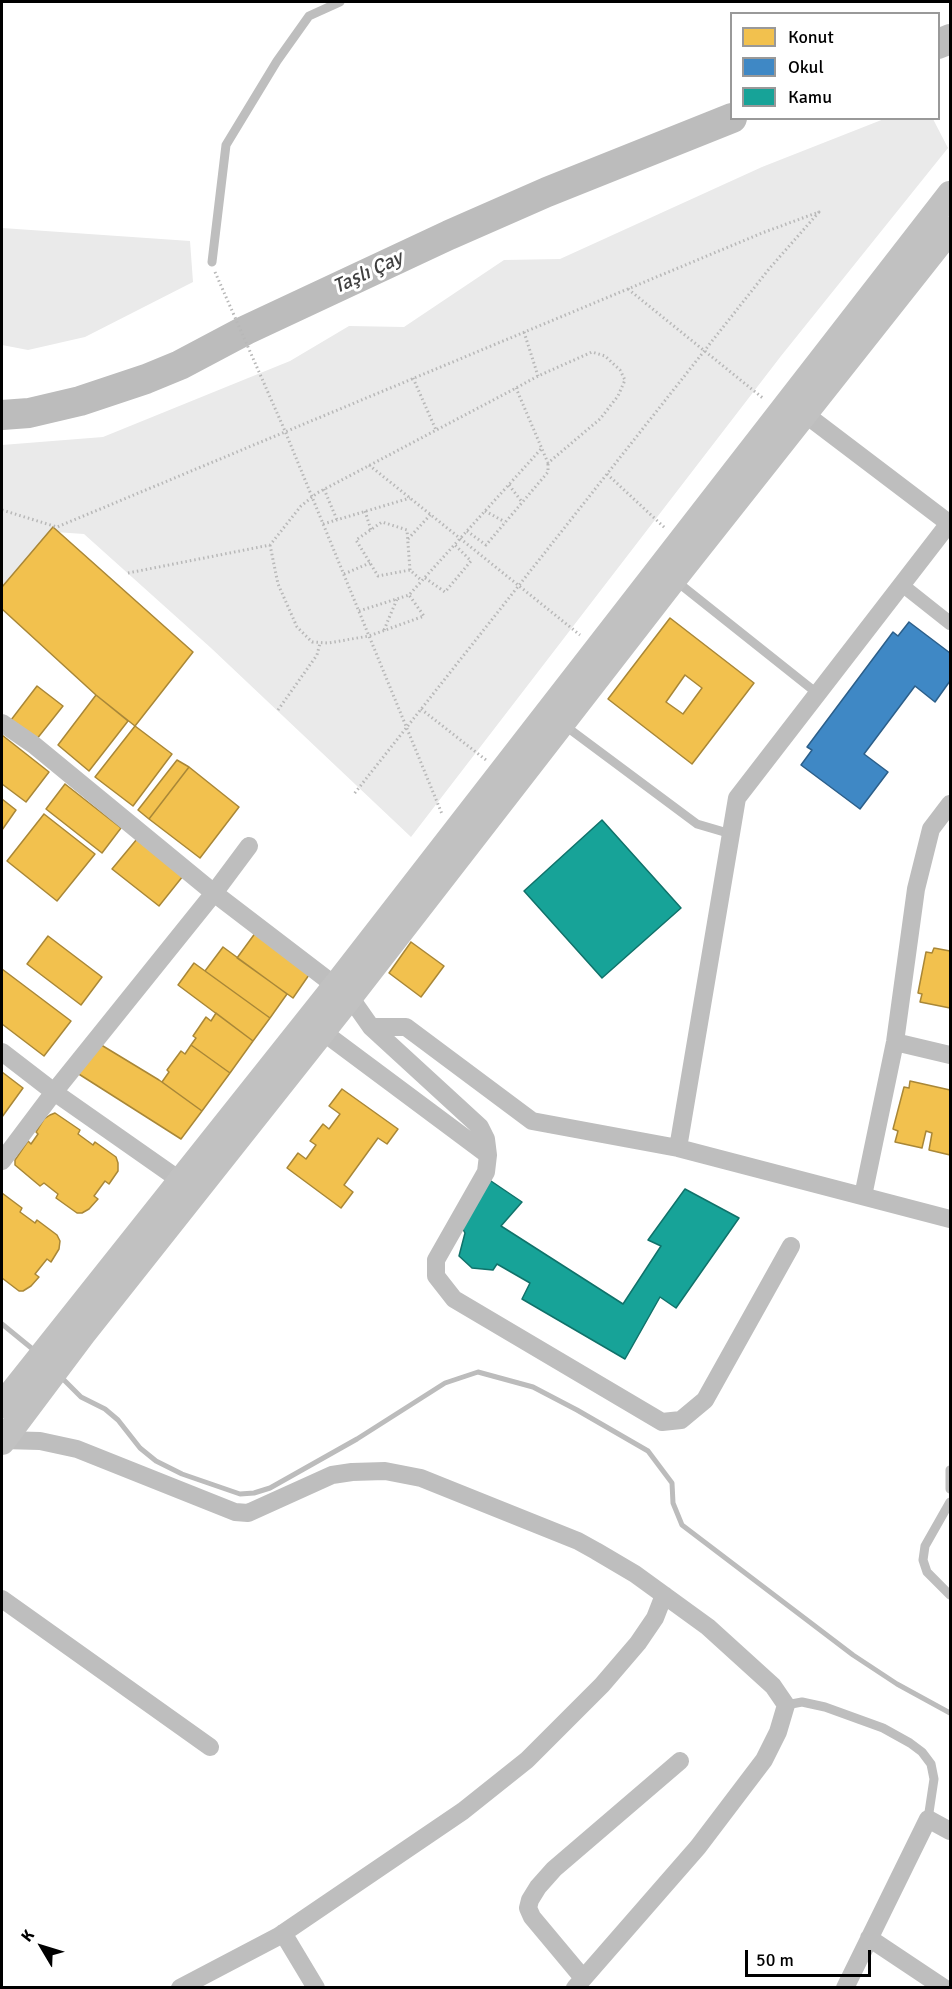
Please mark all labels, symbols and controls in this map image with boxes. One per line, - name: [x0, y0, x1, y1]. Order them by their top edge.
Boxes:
- legend: [730, 12, 940, 120]
- text: Konut: [788, 26, 834, 48]
- text: Okul: [788, 56, 824, 78]
- text: Kamu: [788, 86, 832, 108]
- water label: Taşlı Çay: [329, 246, 407, 300]
- north arrow: [12, 1917, 72, 1977]
- text: K: [17, 1926, 39, 1946]
- scale bar: [748, 1938, 874, 1976]
- text: 50 m: [756, 1949, 794, 1971]

